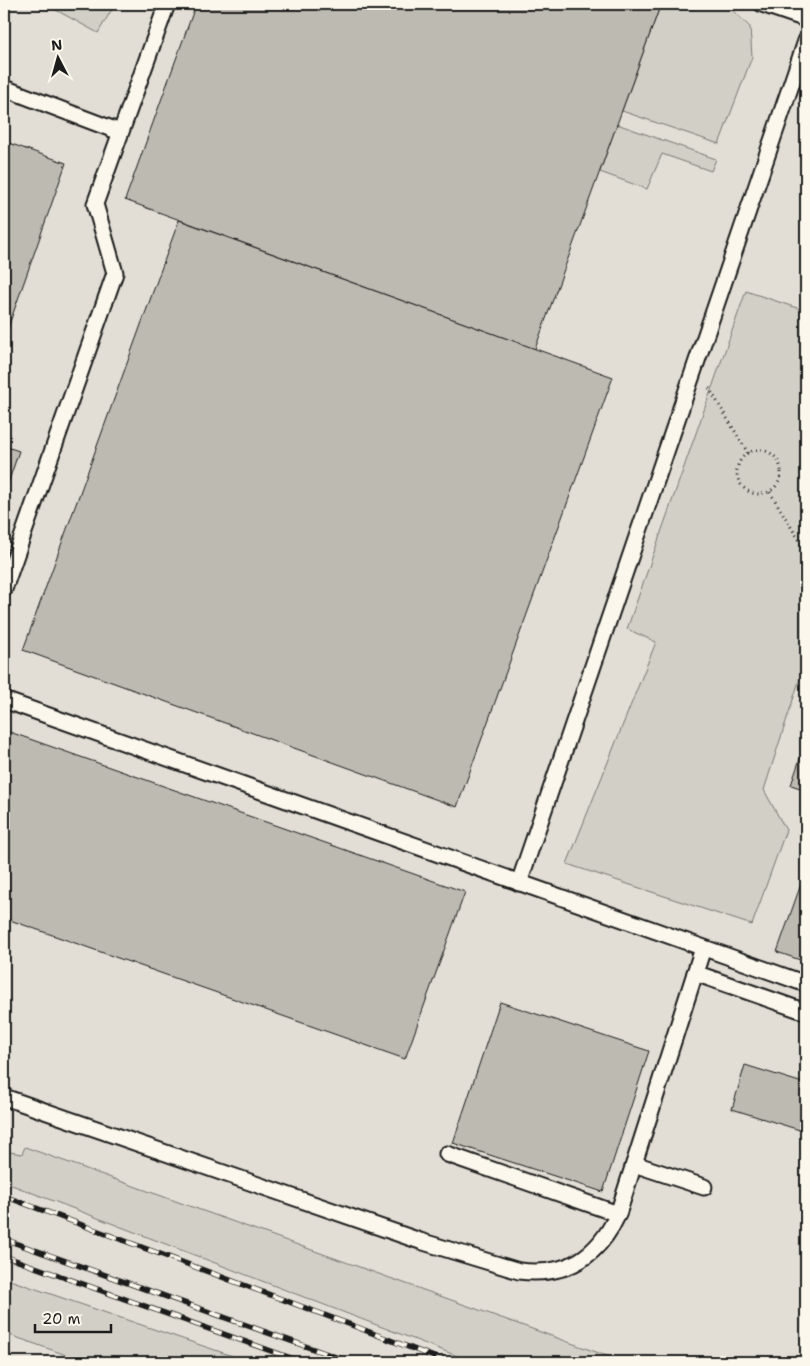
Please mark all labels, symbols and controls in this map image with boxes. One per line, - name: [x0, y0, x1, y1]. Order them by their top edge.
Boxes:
- north arrow: [32, 32, 82, 82]
- text: N: [50, 36, 63, 55]
- scale bar: [35, 1301, 111, 1333]
- text: 20 m: [42, 1309, 81, 1329]

